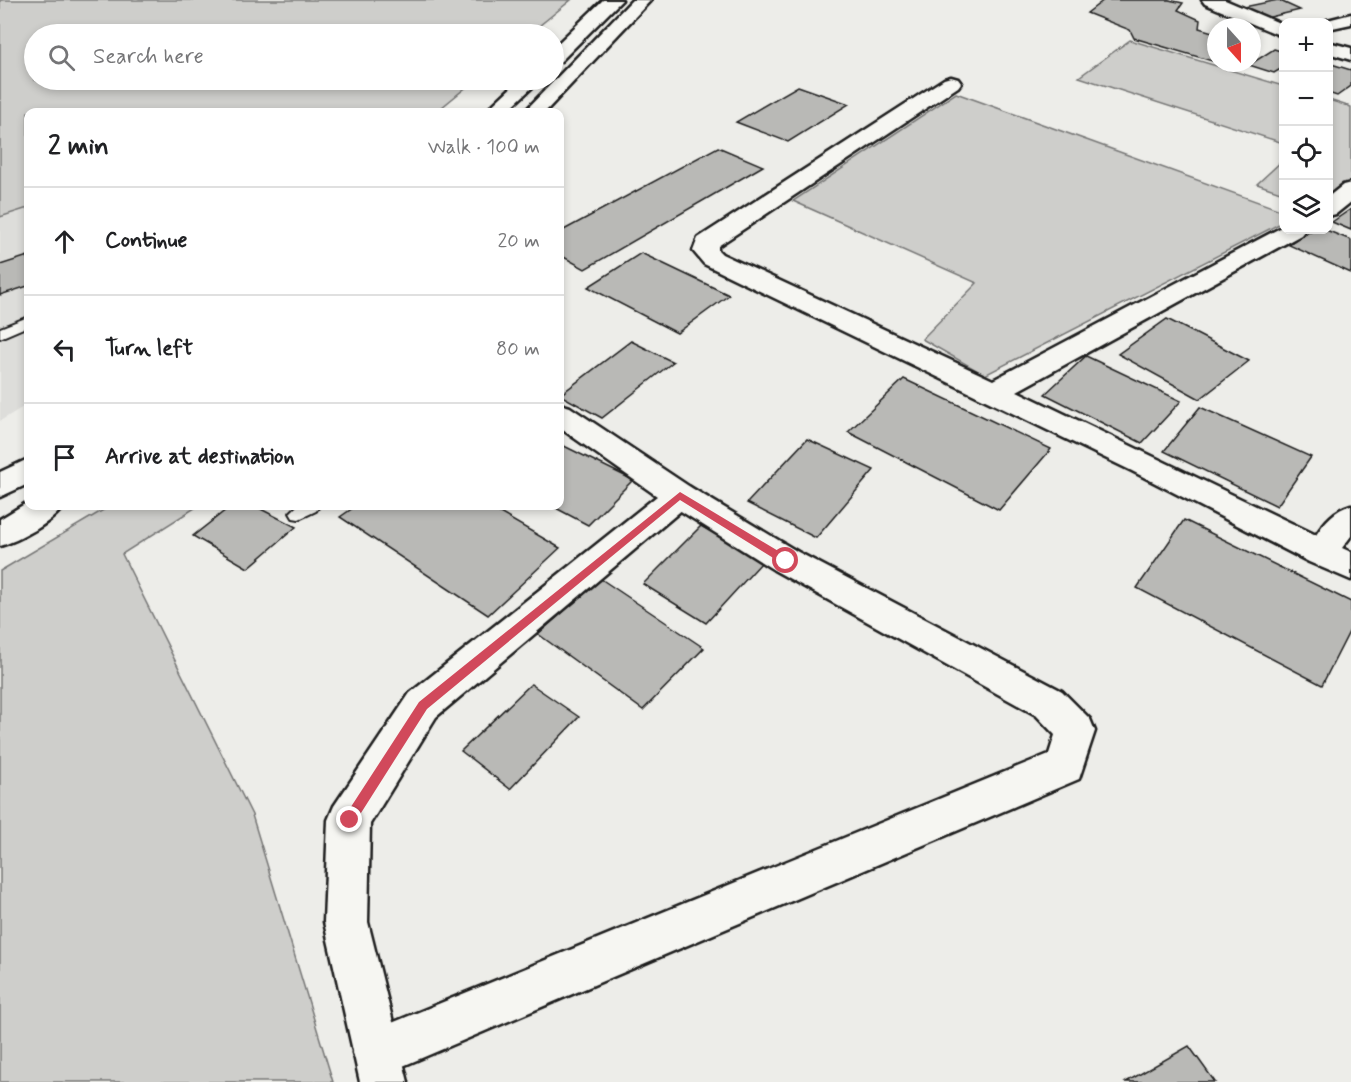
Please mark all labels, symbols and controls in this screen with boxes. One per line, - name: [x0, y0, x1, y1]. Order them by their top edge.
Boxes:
- north arrow: [1207, 18, 1261, 72]
- map controls: [1279, 18, 1333, 234]
- button: +: [1279, 18, 1333, 72]
- search box: [24, 24, 564, 90]
- icon: search: [45, 41, 78, 74]
- text: Search here: [93, 43, 204, 71]
- button: −: [1279, 72, 1333, 126]
- button: locate: [1279, 126, 1333, 180]
- text: 2 min: [48, 130, 109, 164]
- text: Walk · 100 m: [428, 134, 540, 161]
- button: layers: [1279, 180, 1333, 234]
- icon: ahead: [48, 225, 81, 258]
- text: Continue: [105, 227, 187, 255]
- text: 20 m: [497, 228, 540, 255]
- icon: left: [48, 333, 81, 366]
- text: Turn left: [105, 335, 193, 363]
- text: 80 m: [496, 336, 540, 363]
- icon: arrive: [48, 441, 81, 474]
- text: Arrive at destination: [105, 443, 295, 471]
- route start: [772, 547, 798, 573]
- route end: [336, 806, 362, 832]

